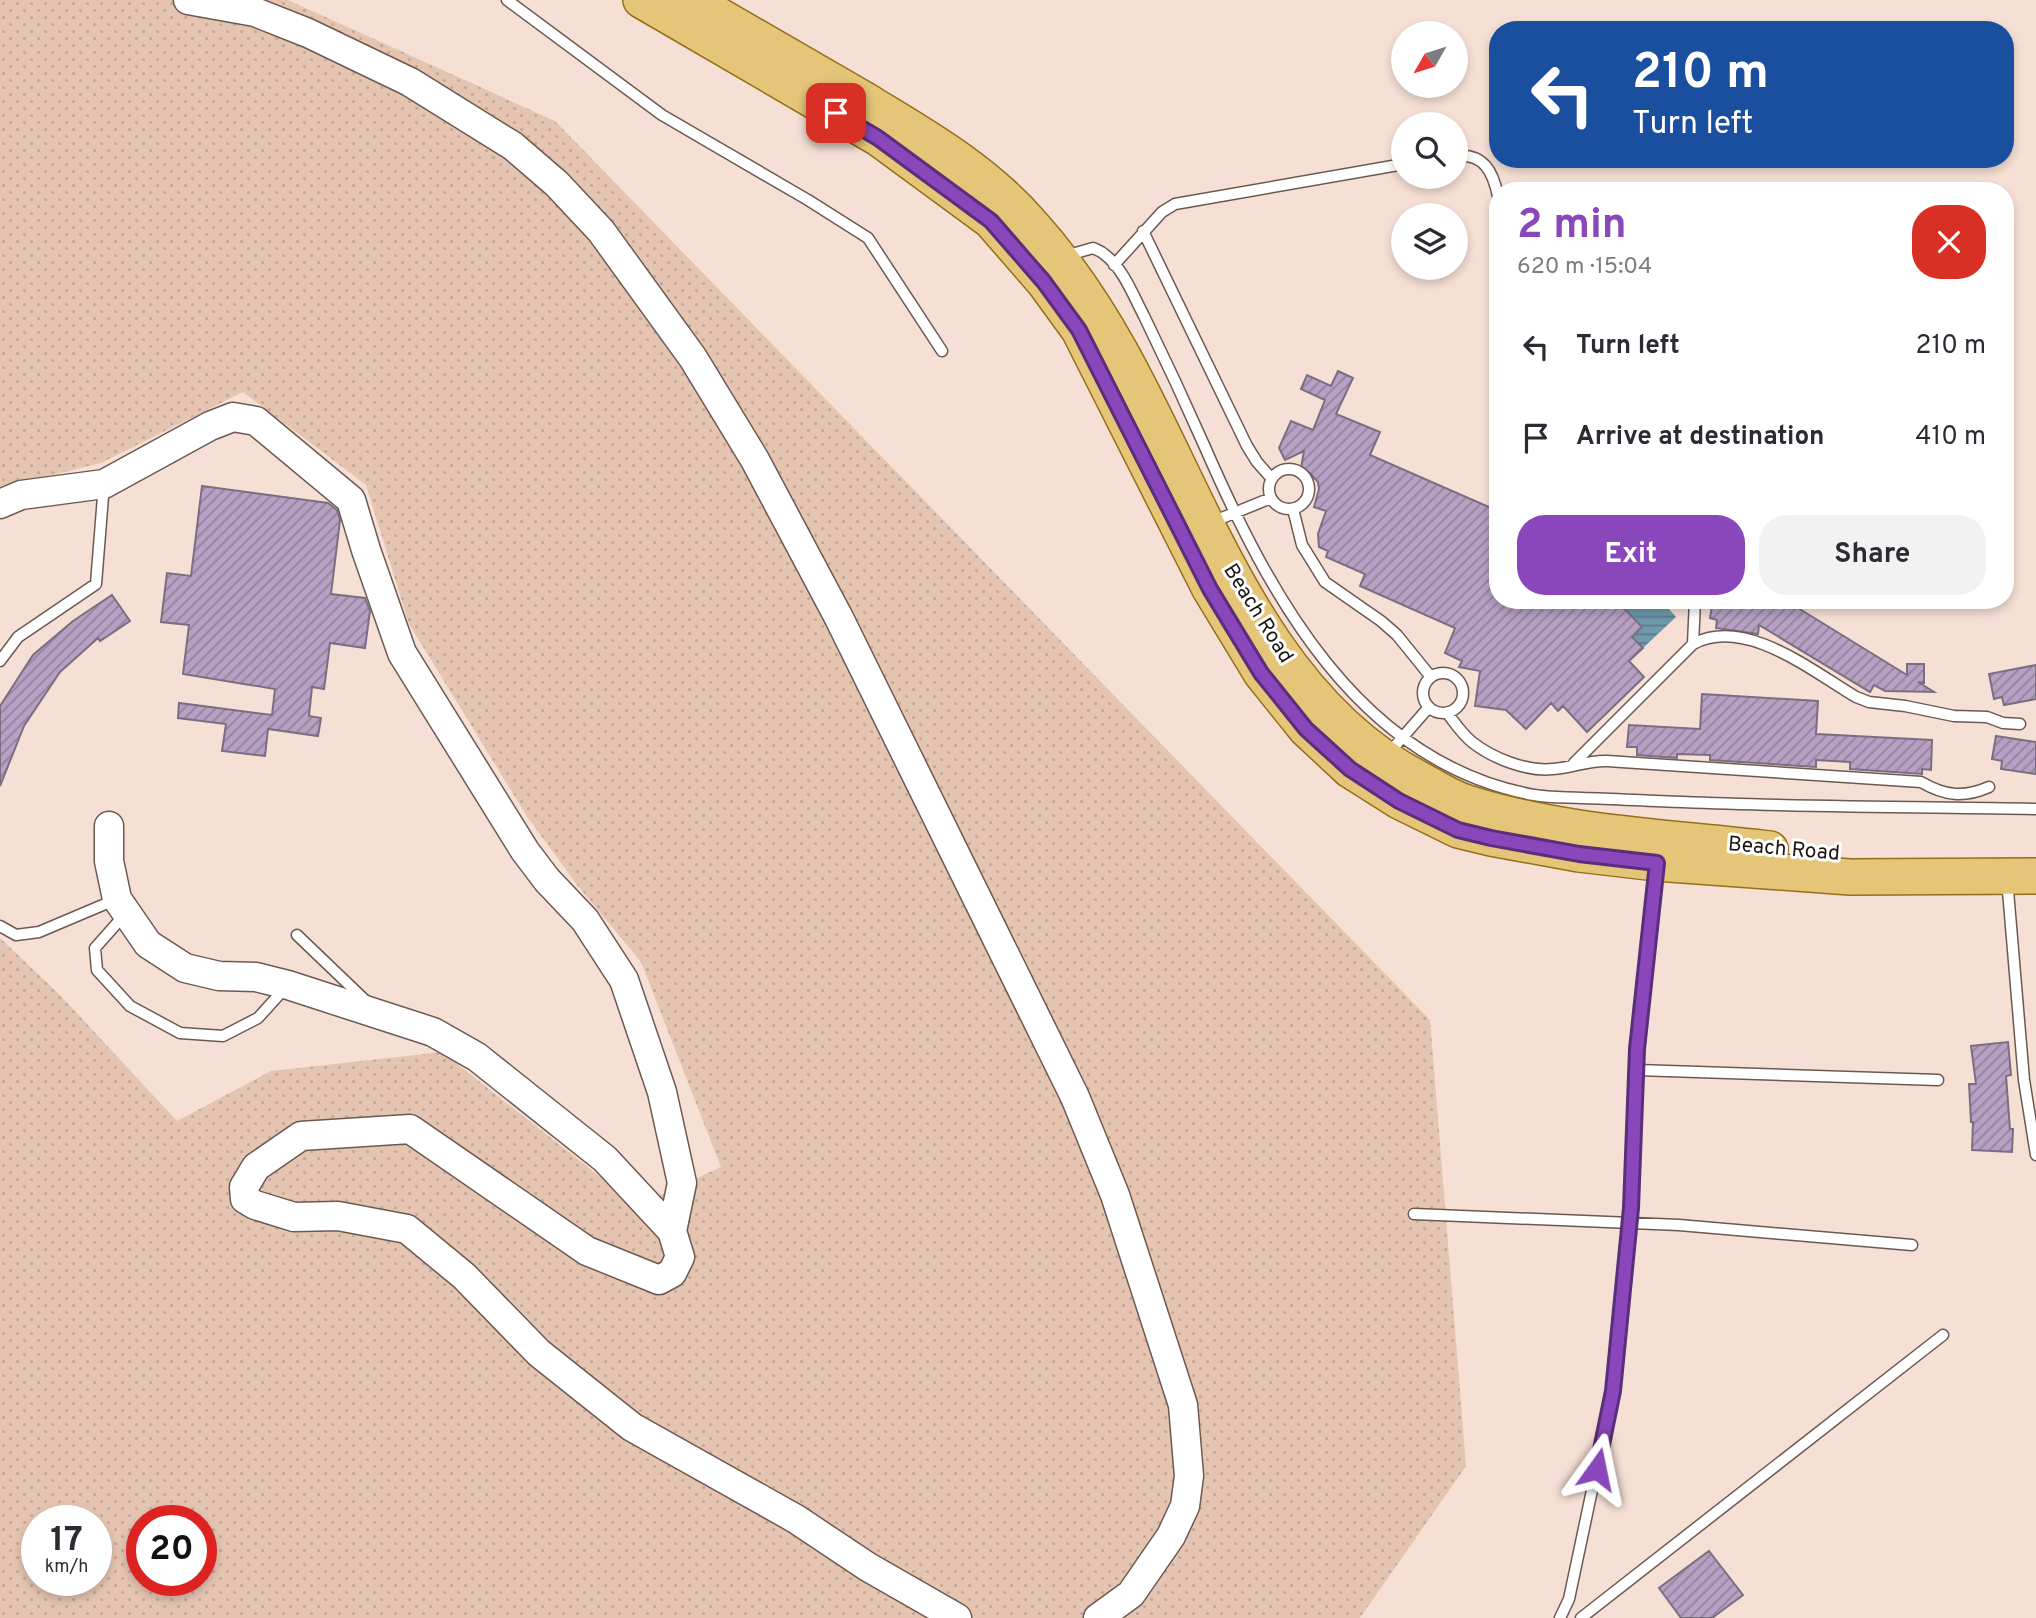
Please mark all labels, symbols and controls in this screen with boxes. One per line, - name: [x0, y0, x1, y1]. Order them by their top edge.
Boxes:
- north arrow: [1391, 21, 1468, 98]
- map controls: [1391, 21, 1468, 280]
- text: 210 m: [1632, 44, 1769, 106]
- icon: left: [1517, 49, 1608, 140]
- pin: [806, 83, 866, 143]
- icon: arrive: [817, 94, 855, 132]
- text: Turn left: [1632, 105, 1753, 145]
- button: search: [1391, 112, 1468, 189]
- text: 2 min: [1517, 200, 1627, 253]
- button: layers: [1391, 203, 1468, 280]
- button: close: [1912, 205, 1986, 279]
- text: 620 m · 15:04: [1517, 253, 1652, 282]
- icon: left: [1517, 328, 1555, 366]
- text: Turn left: [1576, 330, 1680, 363]
- text: 210 m: [1916, 330, 1986, 363]
- icon: arrive: [1517, 419, 1555, 457]
- text: Arrive at destination: [1576, 421, 1824, 454]
- text: 410 m: [1915, 421, 1986, 454]
- button: Exit: [1517, 515, 1745, 595]
- button: Share: [1759, 515, 1986, 595]
- street label: Beach Road: [1216, 559, 1299, 669]
- street label: Beach Road: [1727, 831, 1841, 868]
- position arrow: [1560, 1432, 1634, 1506]
- speed limit sign: 20: [126, 1505, 217, 1596]
- text: 17: [50, 1519, 83, 1563]
- text: km/h: [45, 1556, 88, 1579]

